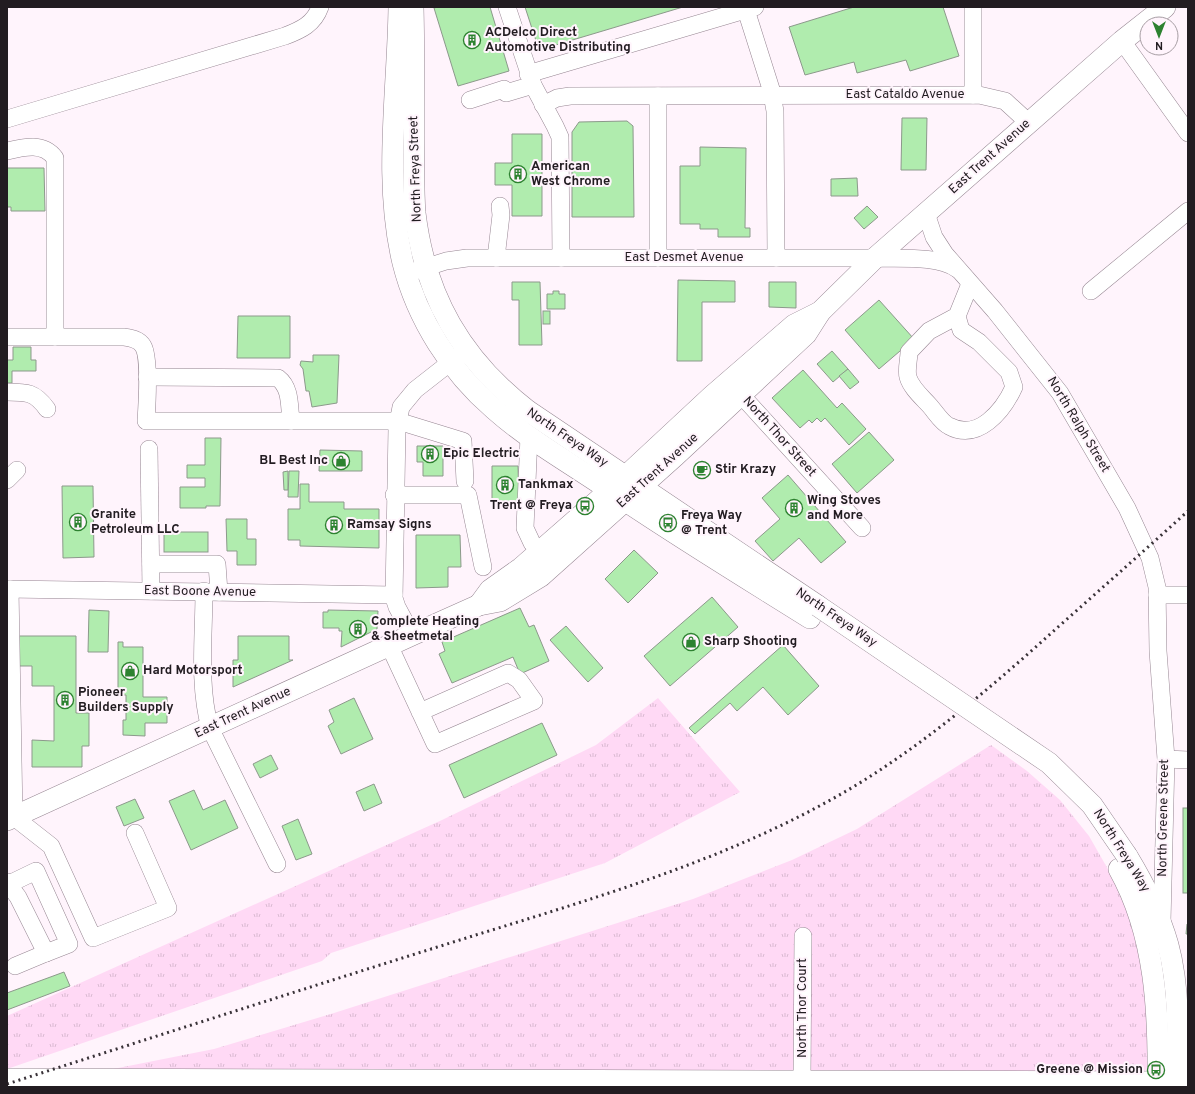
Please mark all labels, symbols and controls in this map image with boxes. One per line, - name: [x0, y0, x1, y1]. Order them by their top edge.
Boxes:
- north arrow: [1139, 16, 1179, 56]
- place label: ACDelco Direct Automotive Distributing: [485, 25, 631, 56]
- building icon: ACDelco Direct Automotive Distributing: [462, 30, 482, 50]
- text: N: [1155, 38, 1163, 52]
- street label: East Cataldo Avenue: [845, 87, 965, 103]
- street label: North Freya Street: [406, 115, 426, 223]
- street label: East Trent Avenue: [946, 116, 1034, 198]
- place label: American West Chrome: [531, 159, 610, 190]
- building icon: American West Chrome: [508, 164, 528, 184]
- street label: East Desmet Avenue: [624, 250, 744, 266]
- street label: North Ralph Street: [1043, 374, 1113, 476]
- street label: North Thor Street: [739, 394, 819, 480]
- street label: North Freya Way: [523, 405, 611, 471]
- street label: East Trent Avenue: [614, 430, 702, 512]
- building icon: Epic Electric: [420, 444, 440, 464]
- place label: Epic Electric: [443, 446, 520, 462]
- shop icon: BL Best Inc: [331, 451, 351, 471]
- place label: BL Best Inc: [259, 453, 328, 469]
- cafe icon: Stir Krazy: [692, 460, 712, 480]
- place label: Stir Krazy: [715, 462, 777, 478]
- building icon: Tankmax: [495, 475, 515, 495]
- place label: Tankmax: [518, 477, 574, 493]
- place label: Wing Stoves and More: [807, 493, 881, 524]
- bus stop icon: Trent @ Freya: [575, 496, 595, 516]
- place label: Trent @ Freya: [490, 498, 572, 514]
- building icon: Wing Stoves and More: [784, 498, 804, 518]
- place label: Granite Petroleum LLC: [91, 507, 180, 538]
- place label: Freya Way @ Trent: [681, 508, 743, 539]
- building icon: Granite Petroleum LLC: [68, 512, 88, 532]
- bus stop icon: Freya Way @ Trent: [658, 513, 678, 533]
- building icon: Ramsay Signs: [324, 515, 344, 535]
- place label: Ramsay Signs: [347, 517, 432, 533]
- street label: East Boone Avenue: [144, 583, 256, 601]
- street label: North Freya Way: [792, 585, 880, 651]
- place label: Complete Heating & Sheetmetal: [371, 614, 479, 645]
- building icon: Complete Heating & Sheetmetal: [348, 619, 368, 639]
- shop icon: Sharp Shooting: [681, 632, 701, 652]
- place label: Sharp Shooting: [704, 634, 797, 650]
- shop icon: Hard Motorsport: [120, 661, 140, 681]
- place label: Hard Motorsport: [143, 663, 243, 679]
- street label: East Trent Avenue: [192, 684, 294, 742]
- place label: Pioneer Builders Supply: [78, 685, 174, 716]
- building icon: Pioneer Builders Supply: [55, 690, 75, 710]
- street label: North Greene Street: [1155, 759, 1173, 877]
- street label: North Freya Way: [1089, 806, 1153, 896]
- street label: North Thor Court: [795, 958, 811, 1058]
- bus stop icon: Greene @ Mission: [1146, 1060, 1166, 1080]
- place label: Greene @ Mission: [1036, 1062, 1143, 1078]

